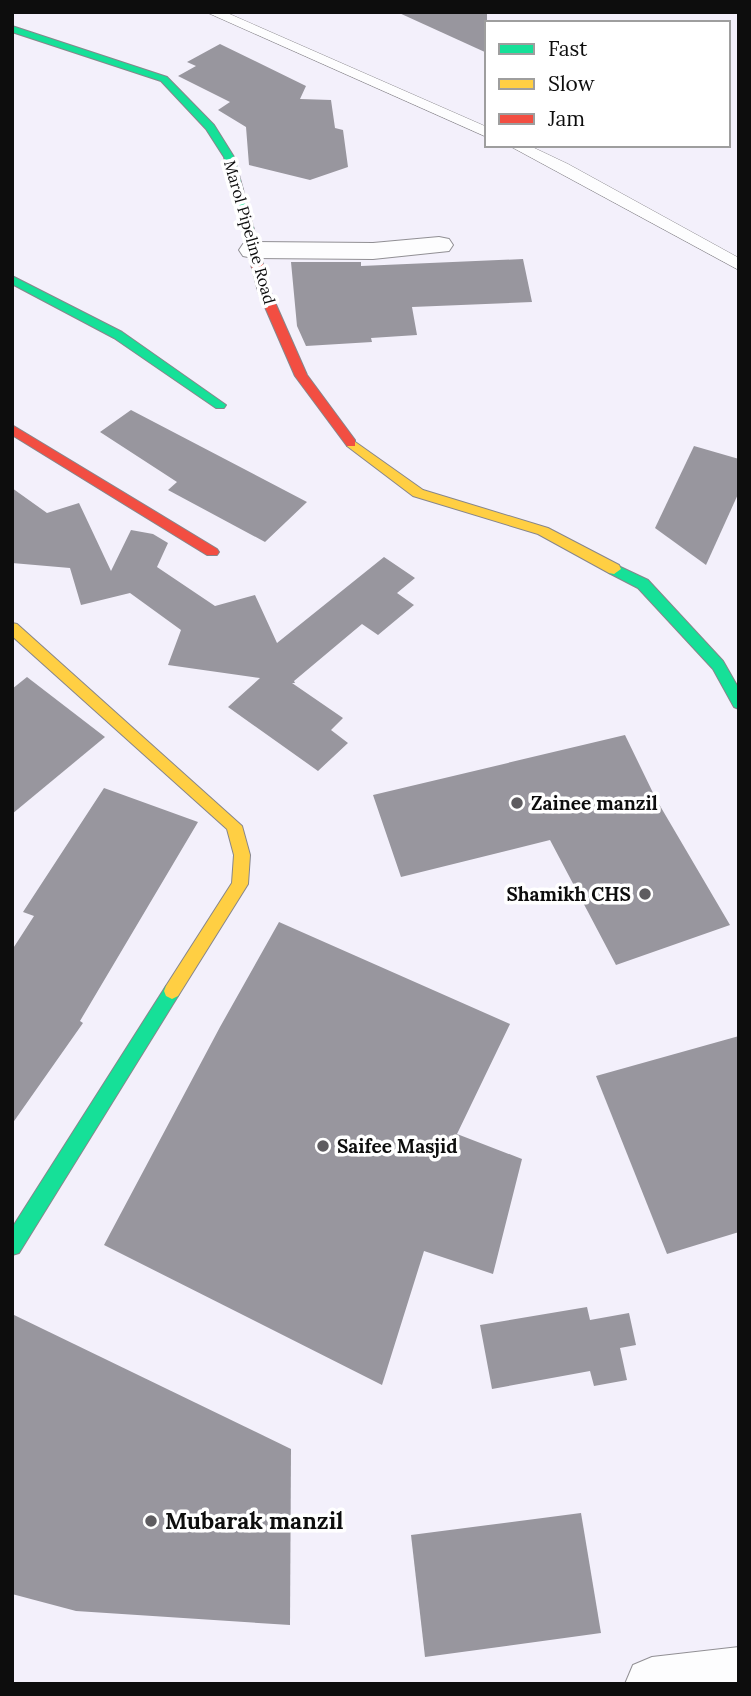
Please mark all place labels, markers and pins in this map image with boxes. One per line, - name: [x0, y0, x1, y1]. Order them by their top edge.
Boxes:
- place label: Zainee manzil: [531, 791, 658, 815]
- marker: Zainee manzil: [509, 795, 525, 811]
- place label: Shamikh CHS: [506, 882, 631, 906]
- marker: Shamikh CHS: [637, 886, 653, 902]
- place label: Saifee Masjid: [337, 1134, 458, 1158]
- marker: Saifee Masjid: [315, 1138, 331, 1154]
- place label: Mubarak manzil: [165, 1506, 343, 1535]
- marker: Mubarak manzil: [143, 1513, 159, 1529]

